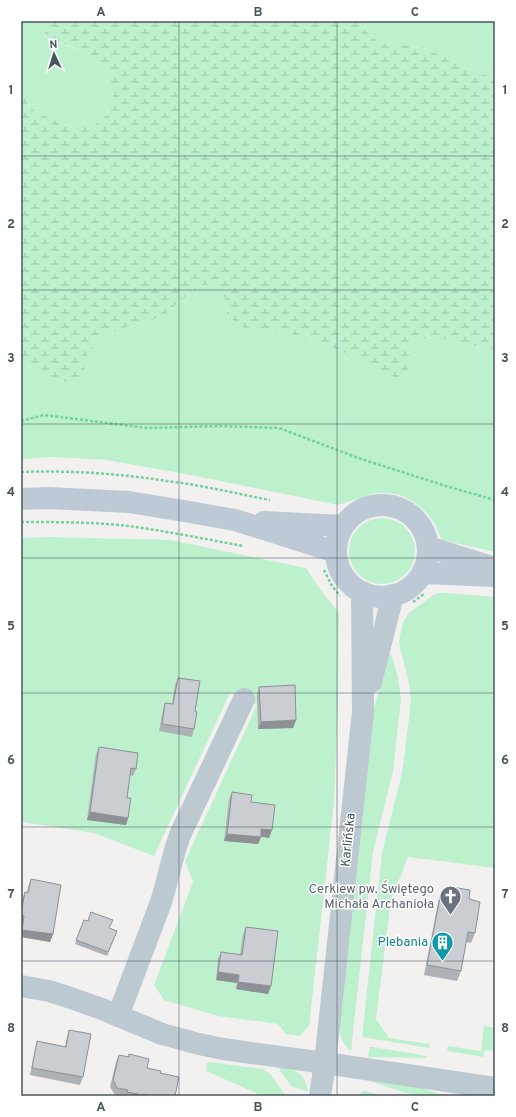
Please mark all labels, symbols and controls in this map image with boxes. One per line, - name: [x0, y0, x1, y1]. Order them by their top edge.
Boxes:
- text: A: [96, 5, 106, 21]
- text: B: [254, 5, 263, 21]
- text: C: [411, 5, 419, 21]
- north arrow: [34, 34, 74, 74]
- text: N: [49, 38, 58, 52]
- text: 1: [8, 83, 14, 99]
- text: 1: [502, 83, 508, 99]
- text: 2: [7, 217, 15, 233]
- text: 2: [501, 217, 509, 233]
- text: 3: [7, 351, 15, 367]
- text: 3: [501, 351, 509, 367]
- text: 4: [7, 485, 15, 501]
- text: 4: [501, 485, 509, 501]
- text: 5: [7, 619, 15, 635]
- text: 5: [501, 619, 509, 635]
- text: 6: [7, 753, 15, 769]
- text: 6: [501, 753, 509, 769]
- street label: Karlińska: [338, 812, 360, 868]
- place label: Cerkiew pw. Świętego Michała Archanioła: [309, 880, 434, 913]
- church icon: Cerkiew pw. Świętego Michała Archanioła: [437, 884, 463, 917]
- text: 7: [8, 887, 15, 903]
- text: 7: [502, 887, 509, 903]
- building icon: Plebania: [430, 930, 456, 963]
- place label: Plebania: [377, 935, 428, 951]
- text: 8: [7, 1021, 15, 1037]
- text: 8: [501, 1021, 509, 1037]
- text: A: [96, 1100, 106, 1116]
- text: B: [254, 1100, 263, 1116]
- text: C: [411, 1100, 419, 1116]

